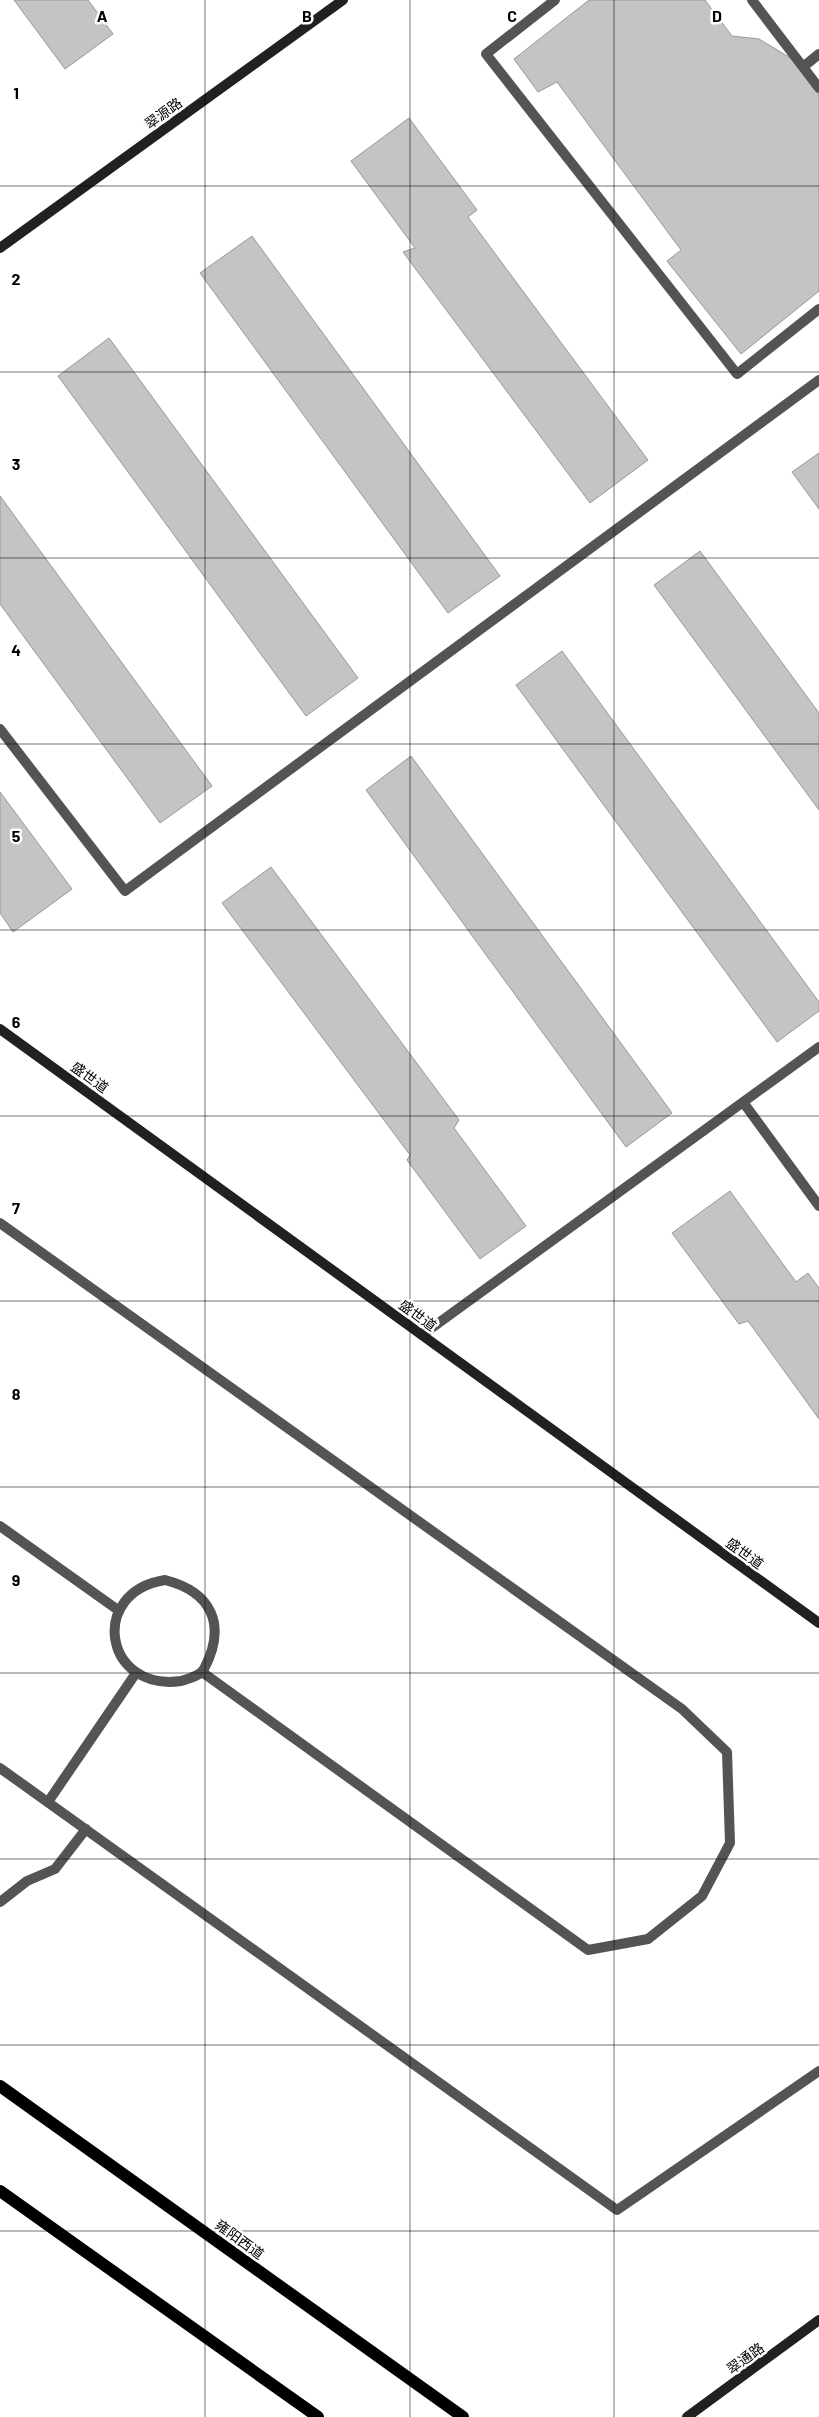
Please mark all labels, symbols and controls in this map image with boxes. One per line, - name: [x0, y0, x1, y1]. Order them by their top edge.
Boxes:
- text: A: [97, 6, 108, 25]
- text: B: [302, 6, 312, 25]
- text: C: [507, 6, 517, 25]
- text: D: [712, 6, 722, 25]
- text: 1: [13, 83, 19, 102]
- street label: 翠源路: [141, 94, 185, 132]
- text: 2: [12, 269, 21, 288]
- text: 3: [12, 454, 20, 473]
- text: 4: [11, 640, 21, 659]
- text: 5: [12, 826, 21, 845]
- text: 6: [12, 1012, 21, 1031]
- street label: 盛世道: [68, 1058, 112, 1096]
- text: 7: [12, 1198, 20, 1217]
- street label: 盛世道: [396, 1296, 440, 1334]
- text: 8: [12, 1384, 21, 1403]
- street label: 盛世道: [723, 1534, 767, 1572]
- text: 9: [12, 1570, 20, 1589]
- street label: 雍阳西道: [212, 2216, 268, 2262]
- street label: 翠通路: [723, 2339, 767, 2377]

